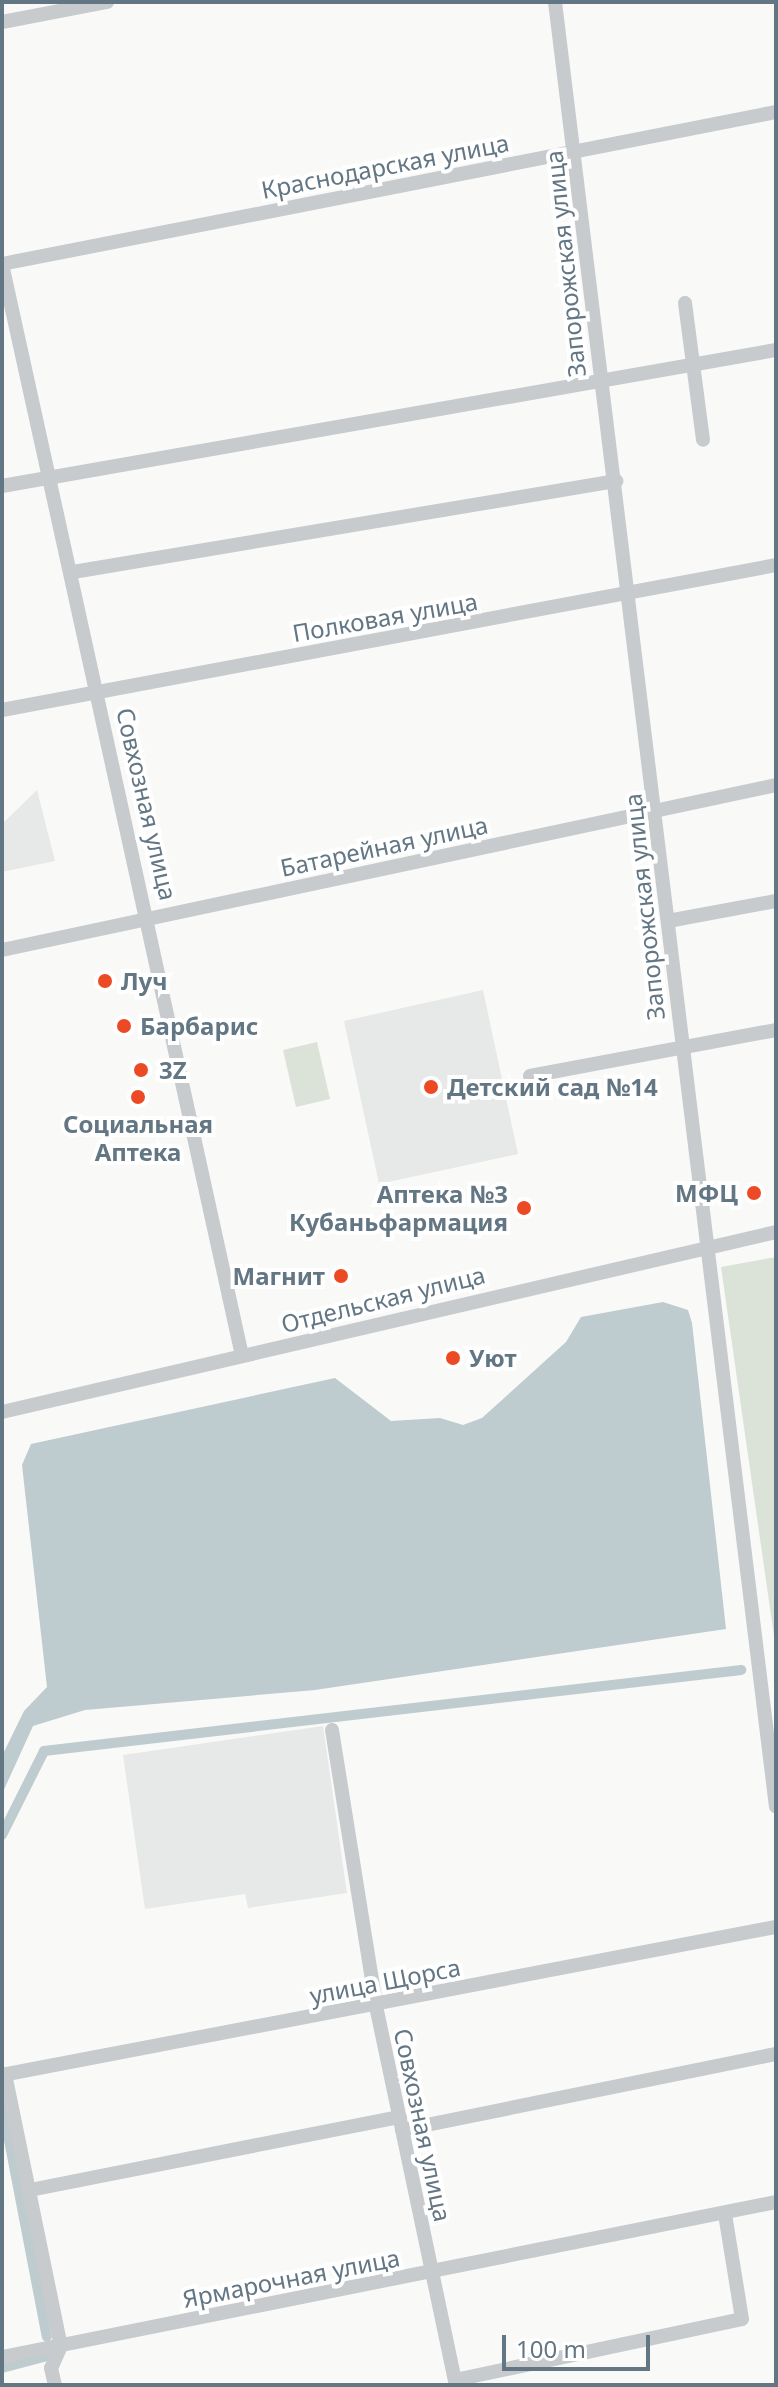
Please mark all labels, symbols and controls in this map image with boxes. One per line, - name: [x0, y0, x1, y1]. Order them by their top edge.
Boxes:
- street label: Краснодарская улица: [259, 128, 511, 204]
- street label: Запорожская улица: [539, 149, 591, 379]
- street label: Полковая улица: [290, 587, 480, 647]
- street label: Совхозная улица: [111, 705, 183, 903]
- street label: Запорожская улица: [618, 792, 670, 1022]
- street label: Батарейная улица: [278, 810, 490, 882]
- place label: Луч: [121, 967, 168, 995]
- marker: Луч: [96, 972, 114, 990]
- place label: Барбарис: [140, 1012, 258, 1040]
- marker: Барбарис: [115, 1017, 133, 1035]
- place label: 3Z: [159, 1056, 187, 1084]
- marker: 3Z: [130, 1059, 152, 1081]
- place label: Детский сад №14: [447, 1073, 658, 1101]
- marker: Детский сад №14: [422, 1078, 440, 1096]
- marker: Социальная Аптека: [129, 1088, 147, 1106]
- place label: Социальная Аптека: [63, 1110, 213, 1166]
- place label: МФЦ: [675, 1179, 738, 1207]
- place label: Аптека №3 Кубаньфармация: [289, 1180, 508, 1236]
- marker: МФЦ: [745, 1184, 763, 1202]
- marker: Аптека №3 Кубаньфармация: [515, 1199, 533, 1217]
- street label: Отдельская улица: [278, 1260, 488, 1338]
- place label: Магнит: [233, 1262, 325, 1290]
- marker: Магнит: [332, 1267, 350, 1285]
- place label: Уют: [469, 1344, 517, 1372]
- marker: Уют: [444, 1349, 462, 1367]
- street label: улица Щорса: [307, 1952, 463, 2010]
- street label: Совхозная улица: [388, 2026, 458, 2224]
- street label: Ярмарочная улица: [180, 2243, 402, 2313]
- scale bar: [506, 2319, 654, 2369]
- text: 100 m: [516, 2332, 586, 2365]

